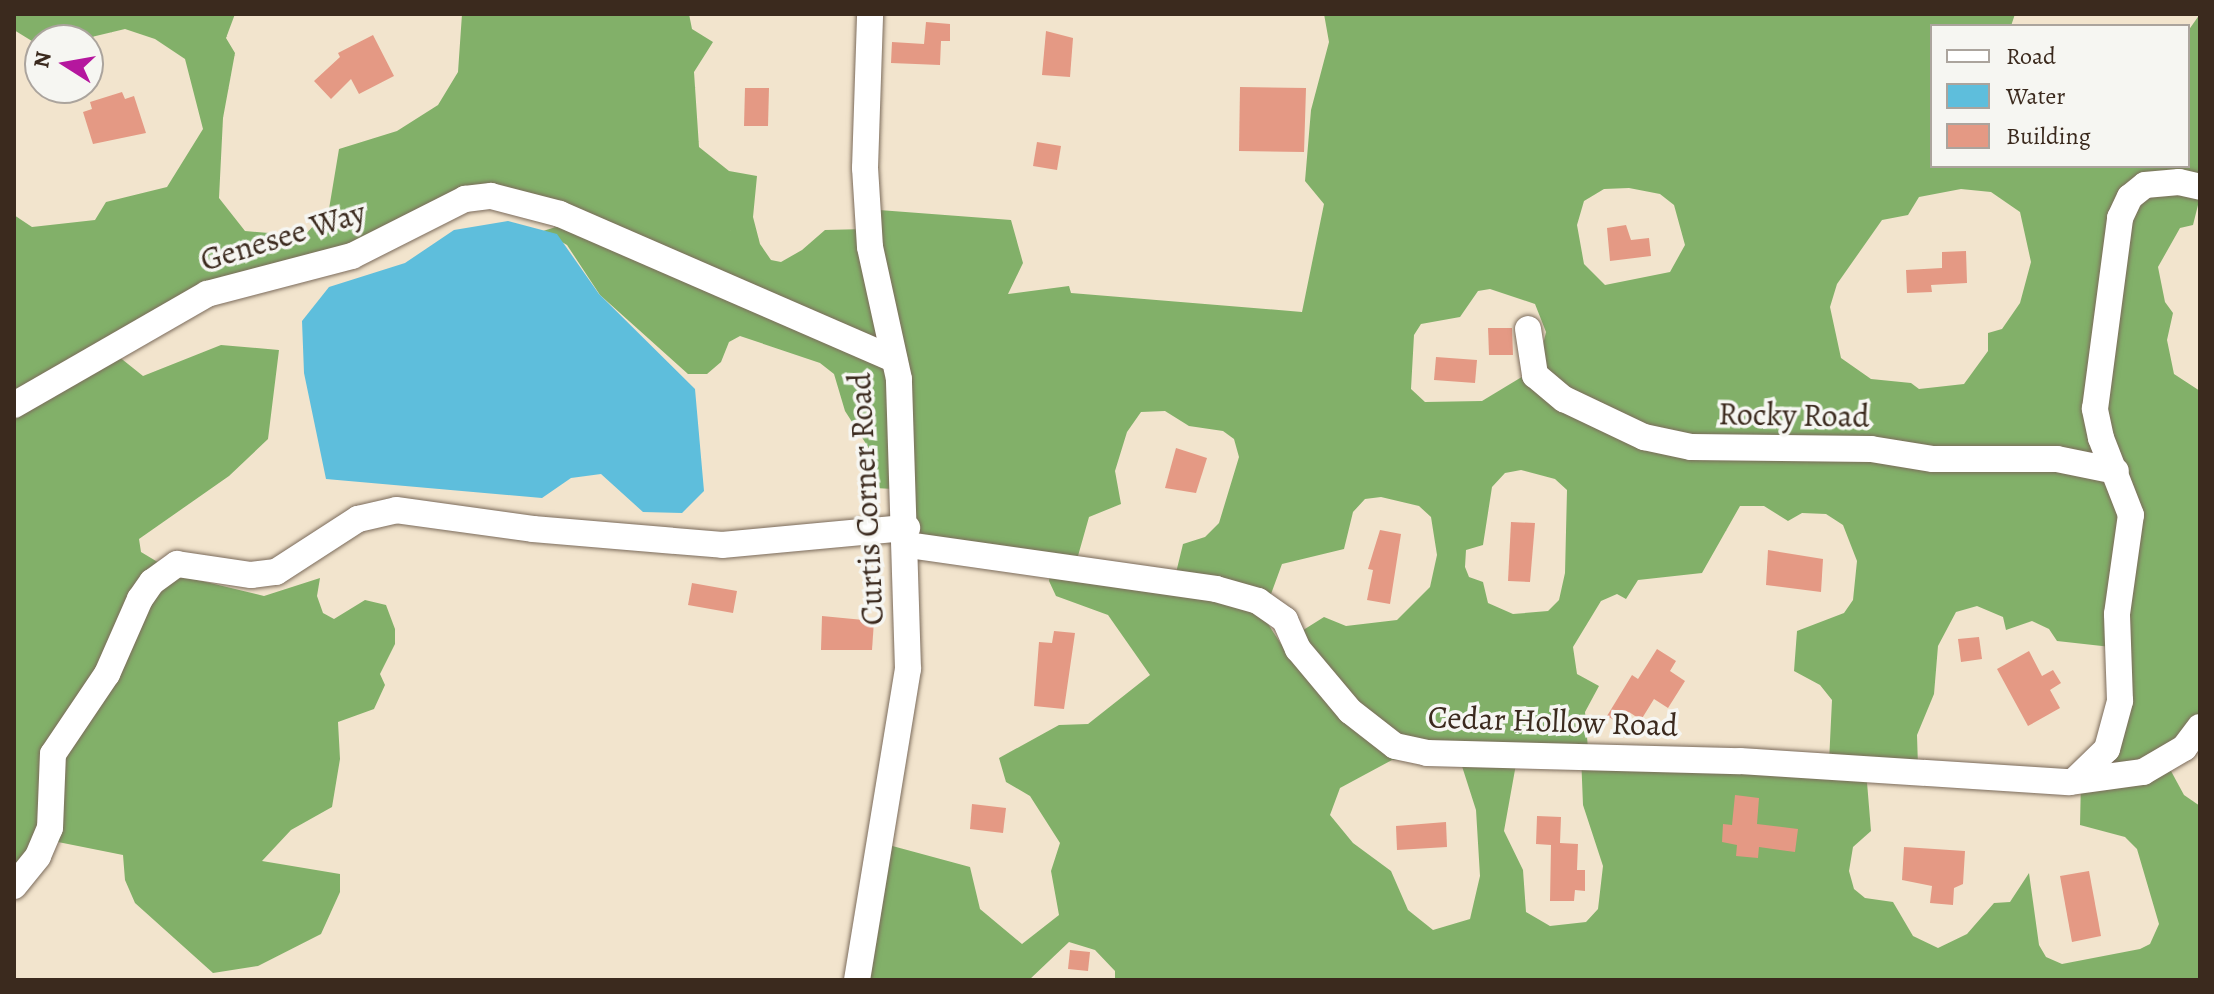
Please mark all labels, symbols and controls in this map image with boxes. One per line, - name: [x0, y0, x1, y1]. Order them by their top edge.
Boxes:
- north arrow: [24, 24, 104, 104]
- legend: [1930, 24, 2190, 168]
- text: Road: [2006, 40, 2056, 72]
- text: N: [26, 49, 59, 71]
- text: Water: [2006, 80, 2066, 112]
- text: Building: [2006, 120, 2091, 152]
- street label: Genesee Way: [196, 193, 370, 279]
- street label: Curtis Corner Road: [840, 372, 892, 626]
- street label: Rocky Road: [1718, 394, 1870, 436]
- street label: Cedar Hollow Road: [1427, 697, 1679, 745]

